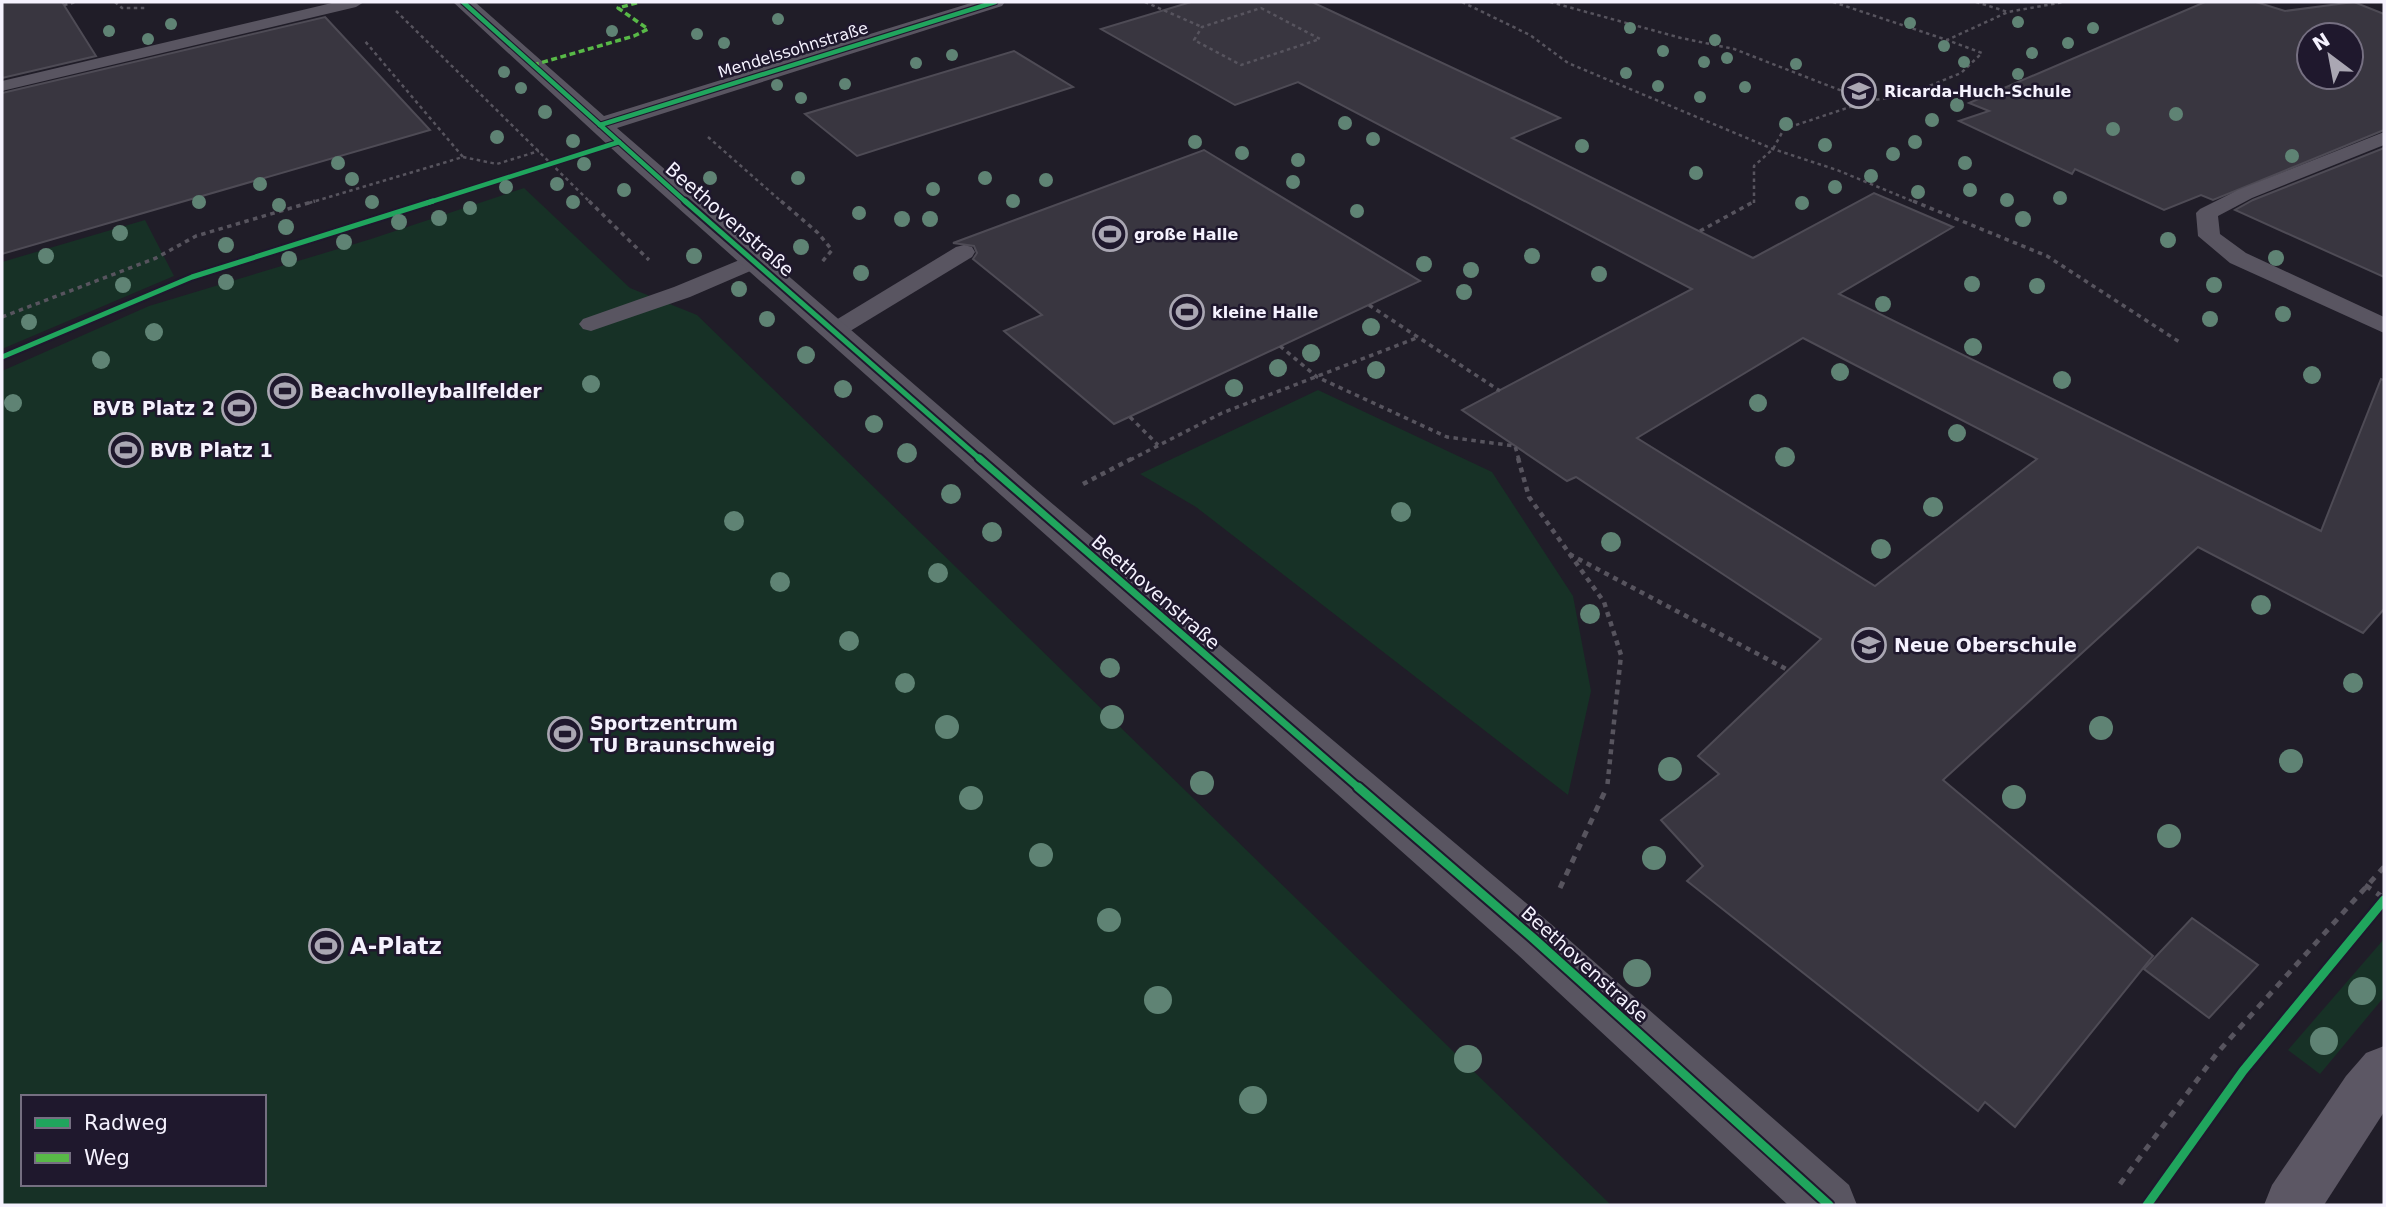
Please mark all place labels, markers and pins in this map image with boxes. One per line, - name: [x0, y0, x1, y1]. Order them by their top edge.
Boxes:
- school or university icon: Ricarda-Huch-Schule: [1840, 72, 1878, 110]
- place label: Ricarda-Huch-Schule: [1884, 82, 2071, 101]
- sports icon: große Halle: [1091, 215, 1129, 253]
- place label: große Halle: [1134, 225, 1238, 244]
- sports icon: kleine Halle: [1168, 293, 1206, 331]
- place label: kleine Halle: [1212, 303, 1318, 322]
- sports icon: Beachvolleyballfelder: [266, 372, 304, 410]
- place label: Beachvolleyballfelder: [310, 380, 542, 402]
- sports icon: BVB Platz 2: [220, 389, 258, 427]
- place label: BVB Platz 2: [92, 397, 215, 419]
- sports icon: BVB Platz 1: [107, 431, 145, 469]
- place label: BVB Platz 1: [150, 439, 273, 461]
- school or university icon: Neue Oberschule: [1850, 626, 1888, 664]
- place label: Neue Oberschule: [1894, 634, 2077, 656]
- place label: Sportzentrum TU Braunschweig: [590, 712, 775, 756]
- sports icon: Sportzentrum TU Braunschweig: [546, 715, 584, 753]
- sports icon: A-Platz: [307, 927, 345, 965]
- place label: A-Platz: [350, 933, 442, 959]

